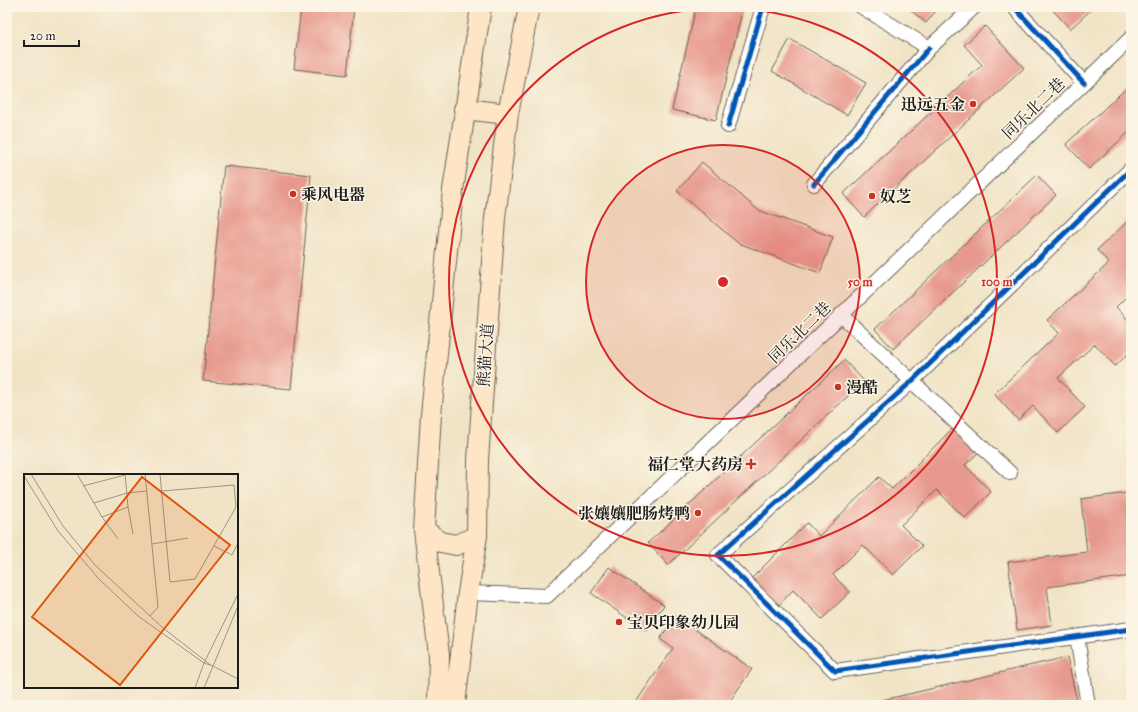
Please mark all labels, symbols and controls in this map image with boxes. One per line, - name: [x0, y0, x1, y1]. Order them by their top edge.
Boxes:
- scale bar: [24, 22, 79, 48]
- text: 20 m: [30, 29, 56, 43]
- street label: 同乐北二巷: [998, 74, 1069, 143]
- place label: 迅远五金: [901, 95, 965, 114]
- marker: 迅远五金: [968, 99, 978, 109]
- place label: 乘风电器: [301, 185, 365, 204]
- place label: 奴芝: [880, 187, 912, 206]
- marker: 乘风电器: [288, 189, 298, 199]
- marker: 奴芝: [867, 191, 877, 201]
- centre of rings: [716, 275, 730, 289]
- text: 50 m: [847, 275, 874, 289]
- text: 100 m: [981, 275, 1014, 289]
- street label: 同乐北二巷: [764, 298, 835, 367]
- street label: 熊猫大道: [474, 322, 497, 388]
- place label: 漫酷: [846, 378, 878, 397]
- marker: 漫酷: [833, 382, 843, 392]
- place label: 福仁堂大药房: [647, 455, 743, 474]
- marker: 福仁堂大药房: [746, 459, 756, 469]
- inset map: [24, 474, 238, 688]
- place label: 张孃孃肥肠烤鸭: [578, 504, 690, 523]
- marker: 张孃孃肥肠烤鸭: [693, 508, 703, 518]
- place label: 宝贝印象幼儿园: [627, 613, 739, 632]
- marker: 宝贝印象幼儿园: [614, 617, 624, 627]

